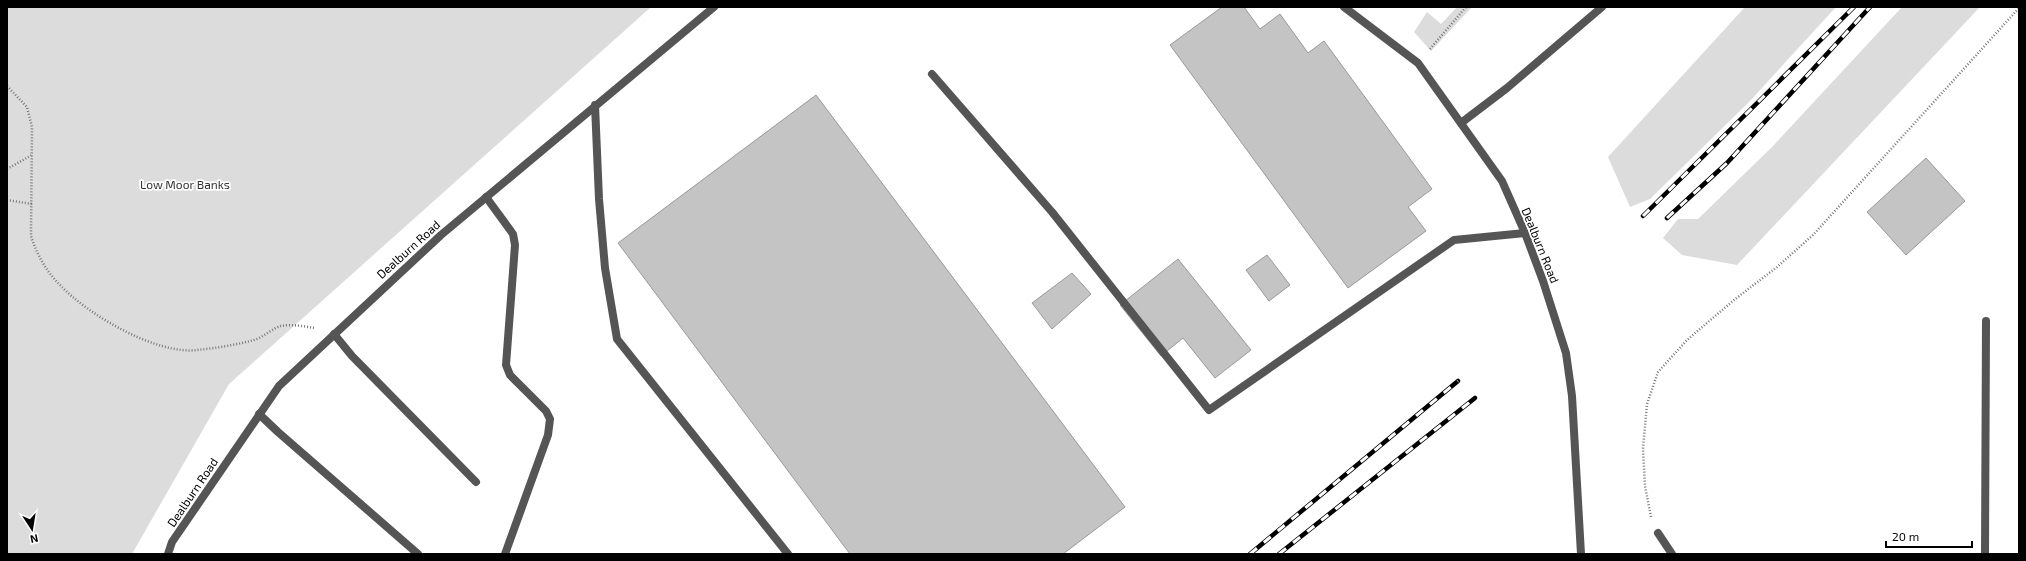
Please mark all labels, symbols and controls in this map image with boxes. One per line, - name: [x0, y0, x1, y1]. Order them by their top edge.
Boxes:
- park label: Low Moor Banks: [140, 177, 230, 191]
- street label: Dealburn Road: [1519, 205, 1563, 285]
- street label: Dealburn Road: [373, 217, 443, 281]
- street label: Dealburn Road: [164, 455, 220, 529]
- north arrow: [12, 509, 52, 549]
- scale bar: [1886, 523, 1972, 549]
- text: 20 m: [1892, 529, 1919, 543]
- text: N: [29, 532, 39, 546]

